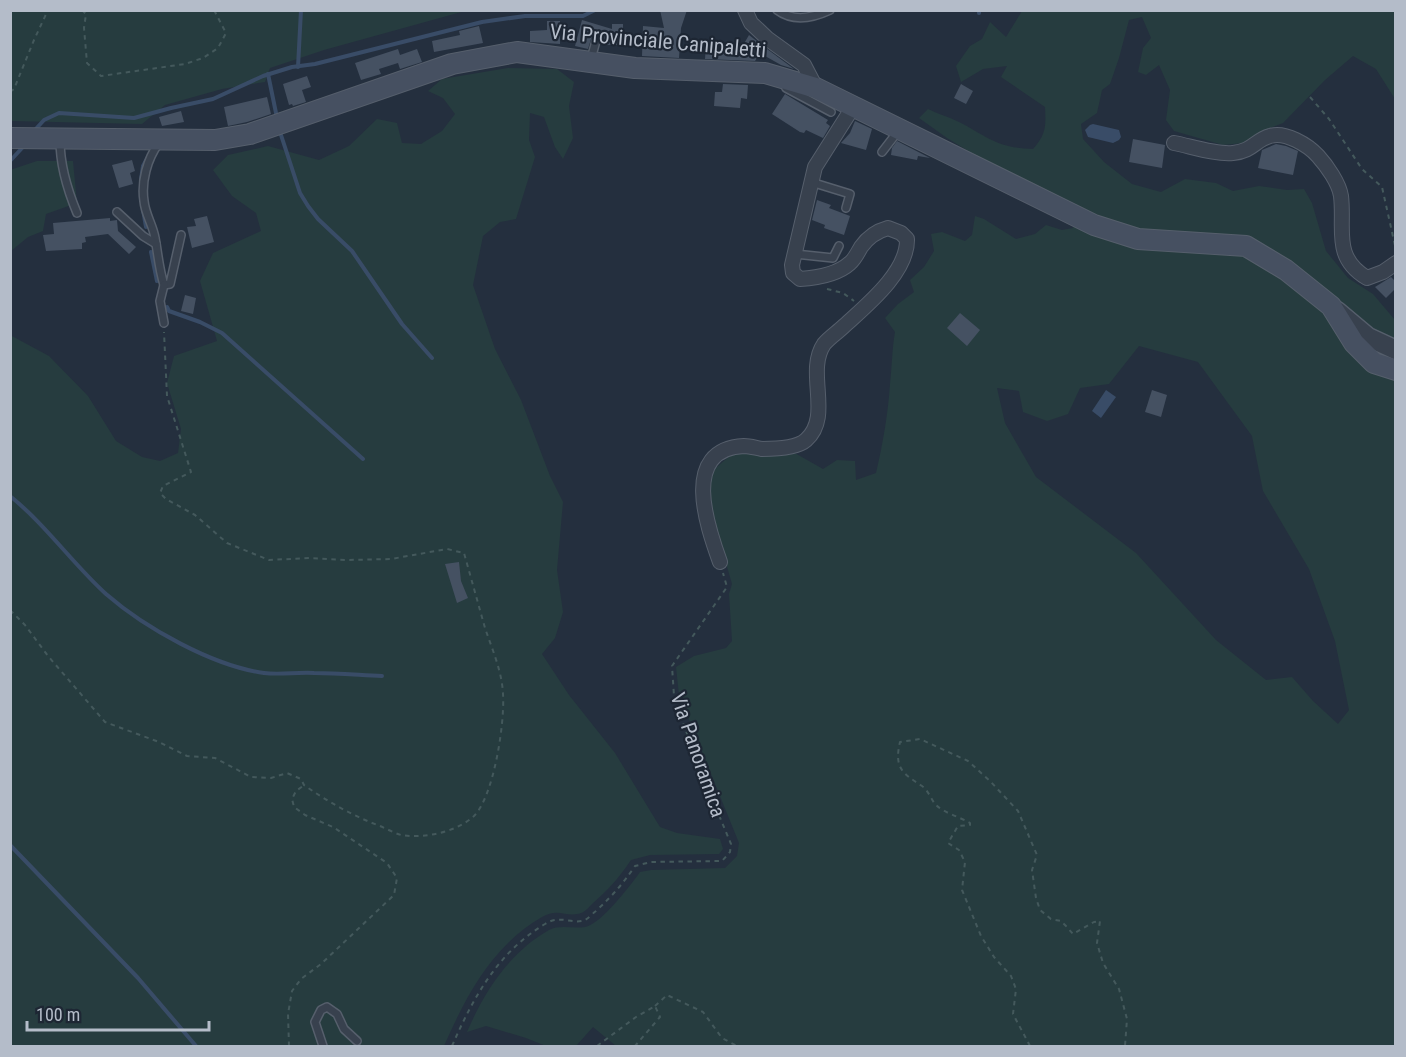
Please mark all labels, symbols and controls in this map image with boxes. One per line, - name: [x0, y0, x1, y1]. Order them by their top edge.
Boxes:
- street label: Via Provinciale Canipaletti: [549, 20, 767, 62]
- street label: Via Panoramica: [665, 690, 731, 820]
- scale bar: [27, 994, 208, 1032]
- text: 100 m: [36, 1004, 80, 1025]

